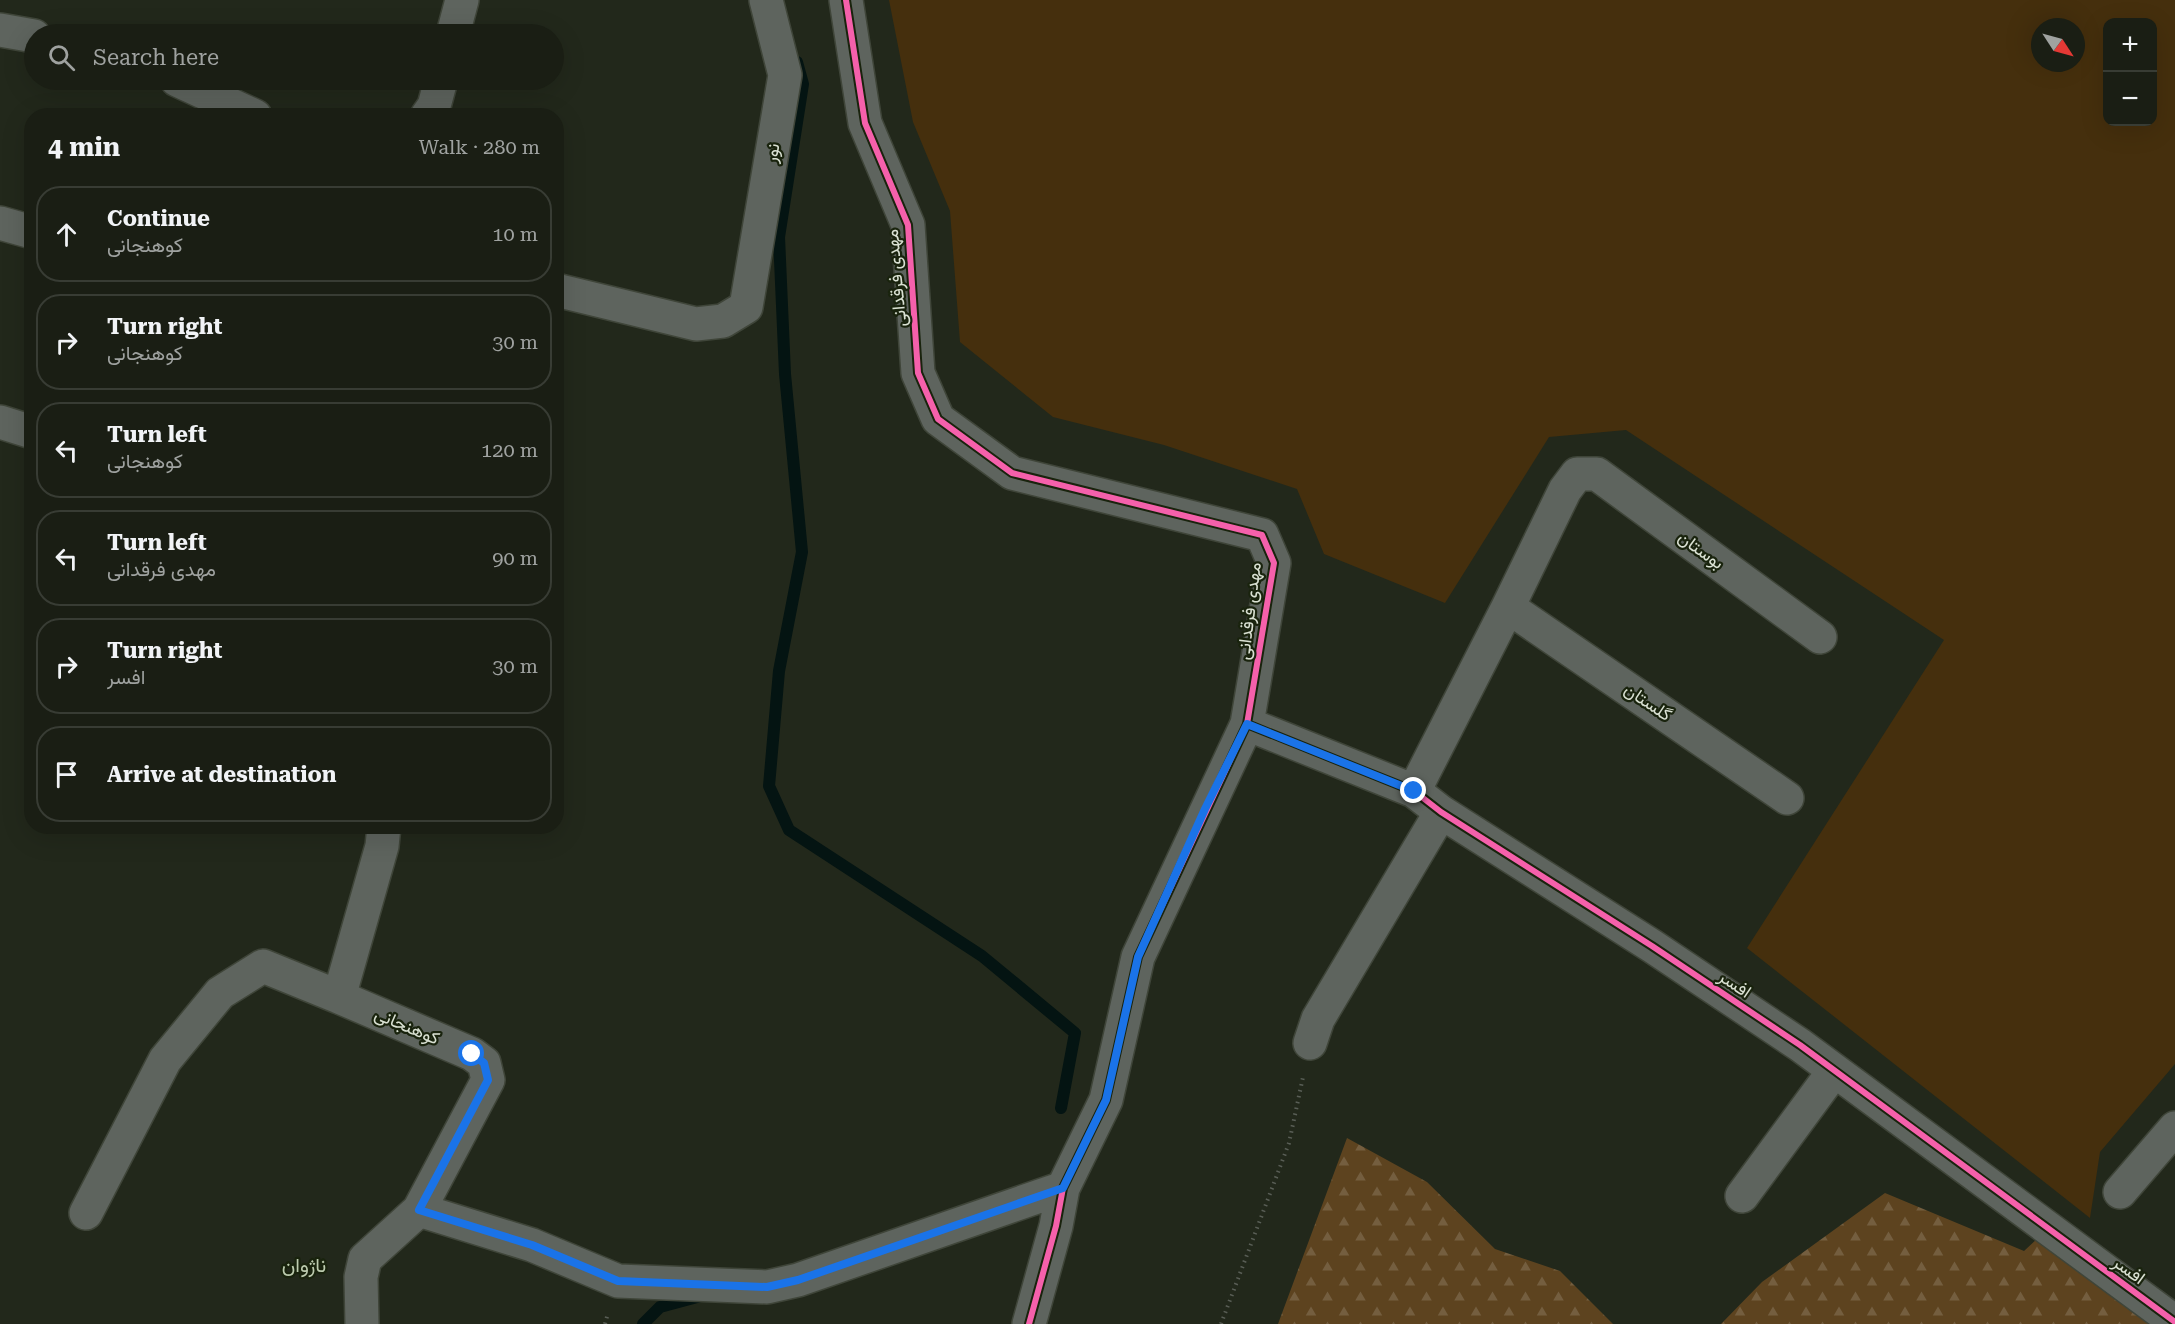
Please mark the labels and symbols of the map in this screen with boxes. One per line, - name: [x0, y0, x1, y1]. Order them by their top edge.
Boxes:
- north arrow: [2031, 18, 2085, 72]
- street label: نور: [759, 142, 785, 165]
- street label: مهدی فرقدانی: [881, 228, 911, 328]
- street label: بوستان: [1674, 526, 1728, 574]
- street label: مهدی فرقدانی: [1232, 561, 1266, 661]
- street label: گلستان: [1621, 678, 1676, 725]
- route end: [1400, 777, 1426, 803]
- street label: افسر: [1714, 965, 1755, 1003]
- street label: کوهنجانی: [371, 1003, 443, 1049]
- route start: [458, 1040, 484, 1066]
- street label: افسر: [2108, 1250, 2149, 1289]
- district label: ناژوان: [282, 1253, 326, 1278]

